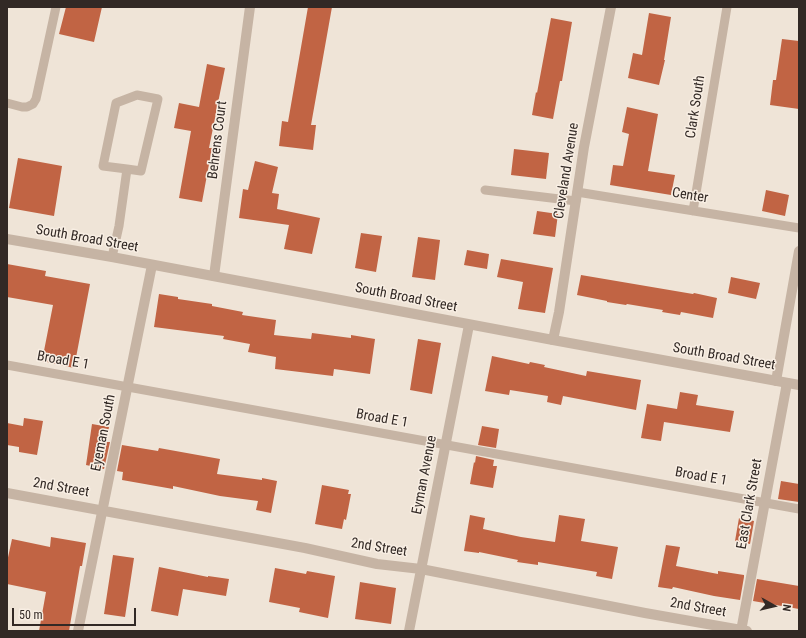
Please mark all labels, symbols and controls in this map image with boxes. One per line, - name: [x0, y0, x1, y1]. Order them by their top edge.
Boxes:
- street label: Clark South: [683, 74, 709, 140]
- street label: Behrens Court: [205, 100, 231, 180]
- street label: Cleveland Avenue: [551, 122, 583, 220]
- street label: Center: [671, 185, 709, 207]
- street label: South Broad Street: [35, 222, 139, 256]
- street label: South Broad Street: [354, 280, 458, 316]
- street label: South Broad Street: [672, 340, 776, 374]
- street label: Broad E 1: [36, 348, 90, 374]
- street label: Eyeman South: [88, 393, 120, 473]
- street label: Broad E 1: [355, 406, 409, 432]
- street label: Eyman Avenue: [409, 434, 441, 516]
- street label: East Clark Street: [734, 457, 766, 551]
- street label: Broad E 1: [674, 464, 728, 490]
- street label: 2nd Street: [32, 475, 90, 501]
- street label: 2nd Street: [350, 535, 408, 561]
- north arrow: [754, 586, 794, 626]
- street label: 2nd Street: [669, 595, 727, 621]
- scale bar: [14, 600, 138, 626]
- text: N: [779, 603, 793, 612]
- text: 50 m: [19, 608, 43, 622]

